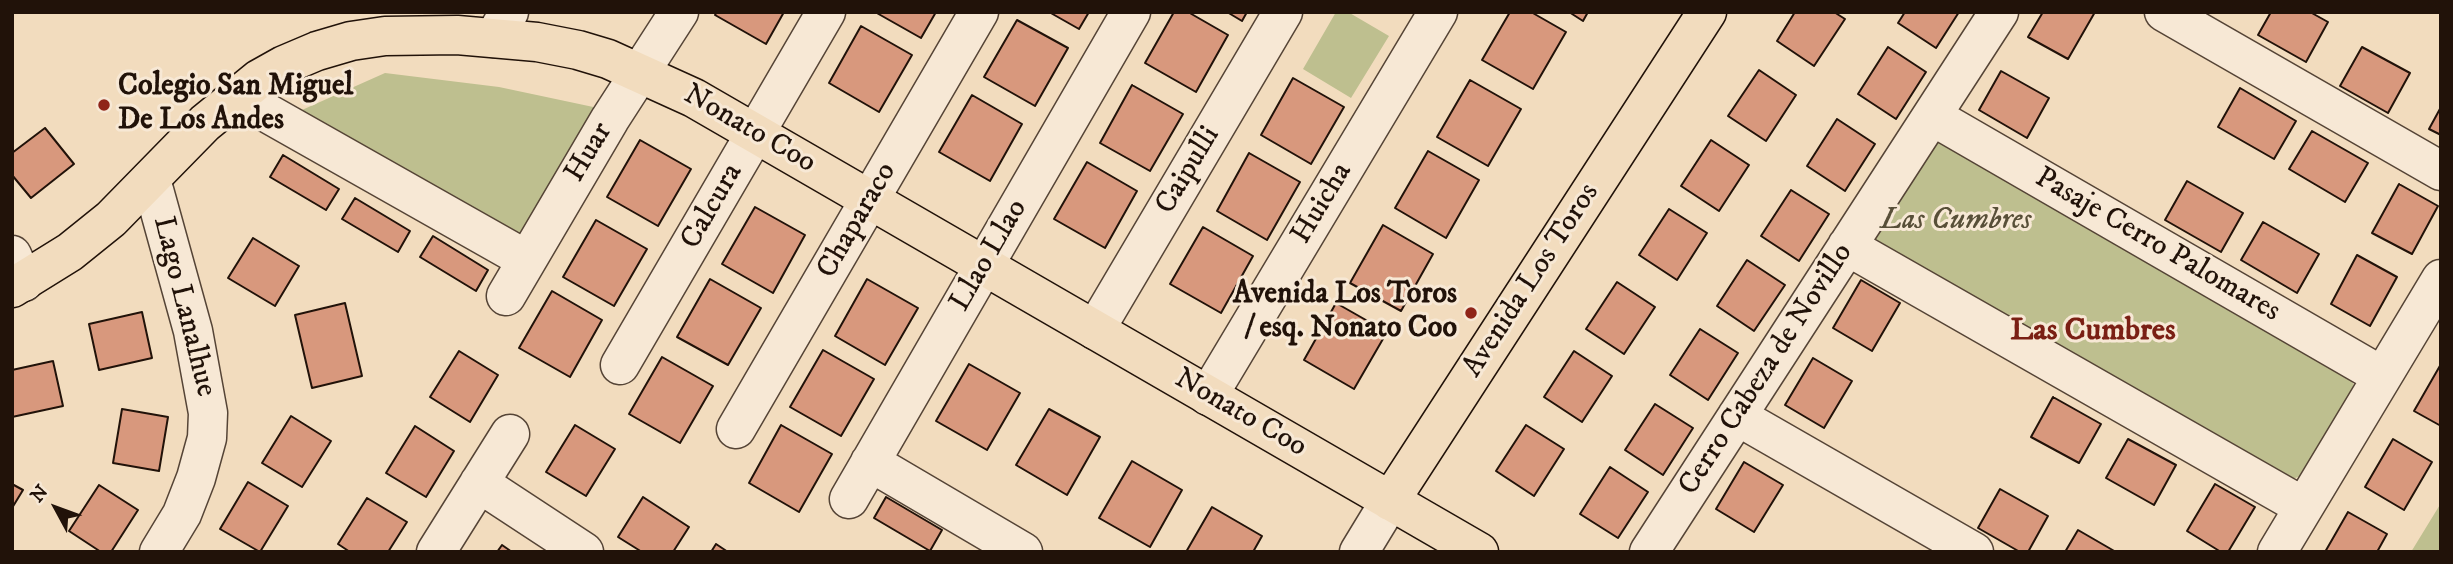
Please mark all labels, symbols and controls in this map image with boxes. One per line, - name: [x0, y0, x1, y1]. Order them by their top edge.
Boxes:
- place label: Colegio San Miguel De Los Andes: [118, 70, 353, 140]
- street label: Nonato Coo: [676, 78, 822, 182]
- marker: Colegio San Miguel De Los Andes: [96, 97, 112, 113]
- street label: Huar: [558, 117, 622, 189]
- street label: Caipulli: [1149, 121, 1229, 221]
- street label: Chaparaco: [810, 157, 906, 285]
- street label: Huicha: [1285, 157, 1361, 251]
- street label: Calcura: [674, 158, 752, 256]
- street label: Pasaje Cerro Palomares: [2028, 161, 2286, 331]
- street label: Avenida Los Toros: [1456, 177, 1608, 385]
- street label: Llao Llao: [944, 194, 1036, 318]
- park label: Las Cumbres: [1881, 204, 2031, 240]
- street label: Lago Lanalhue: [143, 213, 223, 401]
- street label: Cerro Cabeza de Novillo: [1672, 237, 1862, 503]
- place label: Avenida Los Toros / esq. Nonato Coo: [1233, 278, 1457, 348]
- marker: Avenida Los Toros / esq. Nonato Coo: [1463, 305, 1479, 321]
- district label: Las Cumbres: [2010, 313, 2176, 351]
- street label: Nonato Coo: [1167, 362, 1313, 466]
- north arrow: [21, 473, 91, 543]
- text: N: [26, 480, 54, 507]

